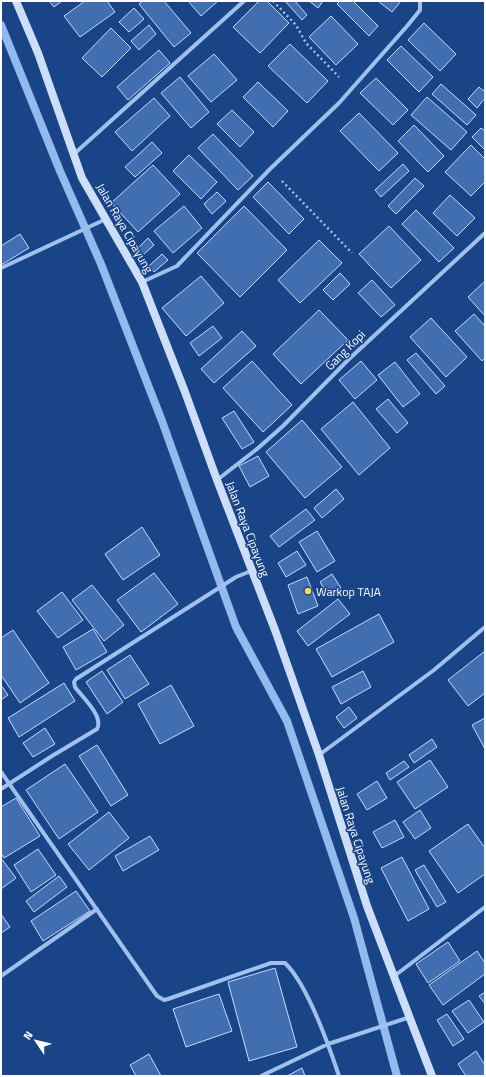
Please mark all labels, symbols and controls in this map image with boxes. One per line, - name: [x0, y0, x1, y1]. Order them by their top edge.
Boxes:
- street label: Jalan Raya Cipayung: [91, 179, 159, 277]
- street label: Gang Kopi: [320, 325, 370, 375]
- street label: Jalan Raya Cipayung: [221, 478, 275, 580]
- place label: Warkop TAJA: [316, 582, 381, 601]
- marker: Warkop TAJA: [303, 586, 313, 596]
- street label: Jalan Raya Cipayung: [331, 784, 381, 886]
- north arrow: [16, 1021, 56, 1061]
- text: N: [19, 1028, 37, 1043]

